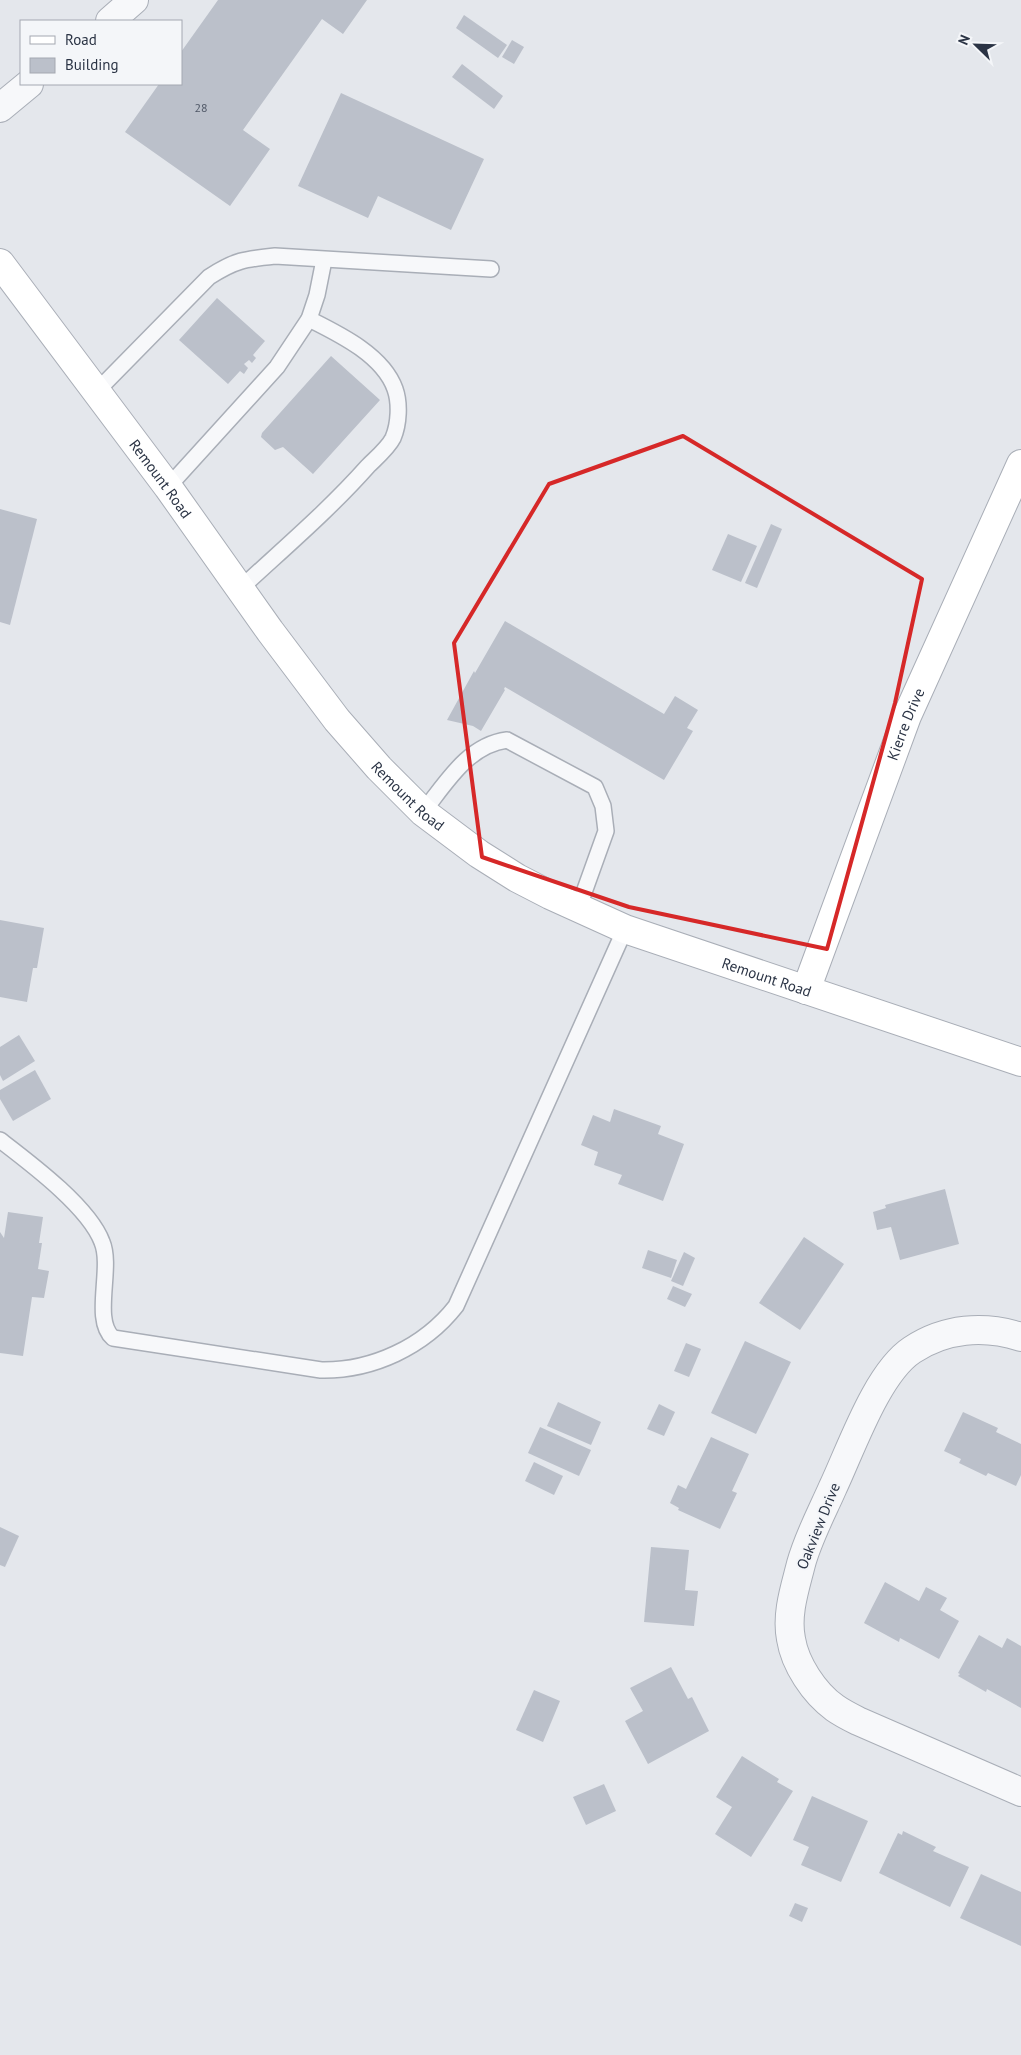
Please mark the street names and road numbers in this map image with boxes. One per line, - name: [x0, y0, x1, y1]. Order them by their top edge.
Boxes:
- street label: Remount Road: [126, 435, 196, 522]
- street label: Kierre Drive: [882, 685, 928, 763]
- street label: Remount Road: [368, 757, 449, 834]
- street label: Remount Road: [720, 953, 814, 1001]
- street label: Oakview Drive: [792, 1480, 844, 1572]

